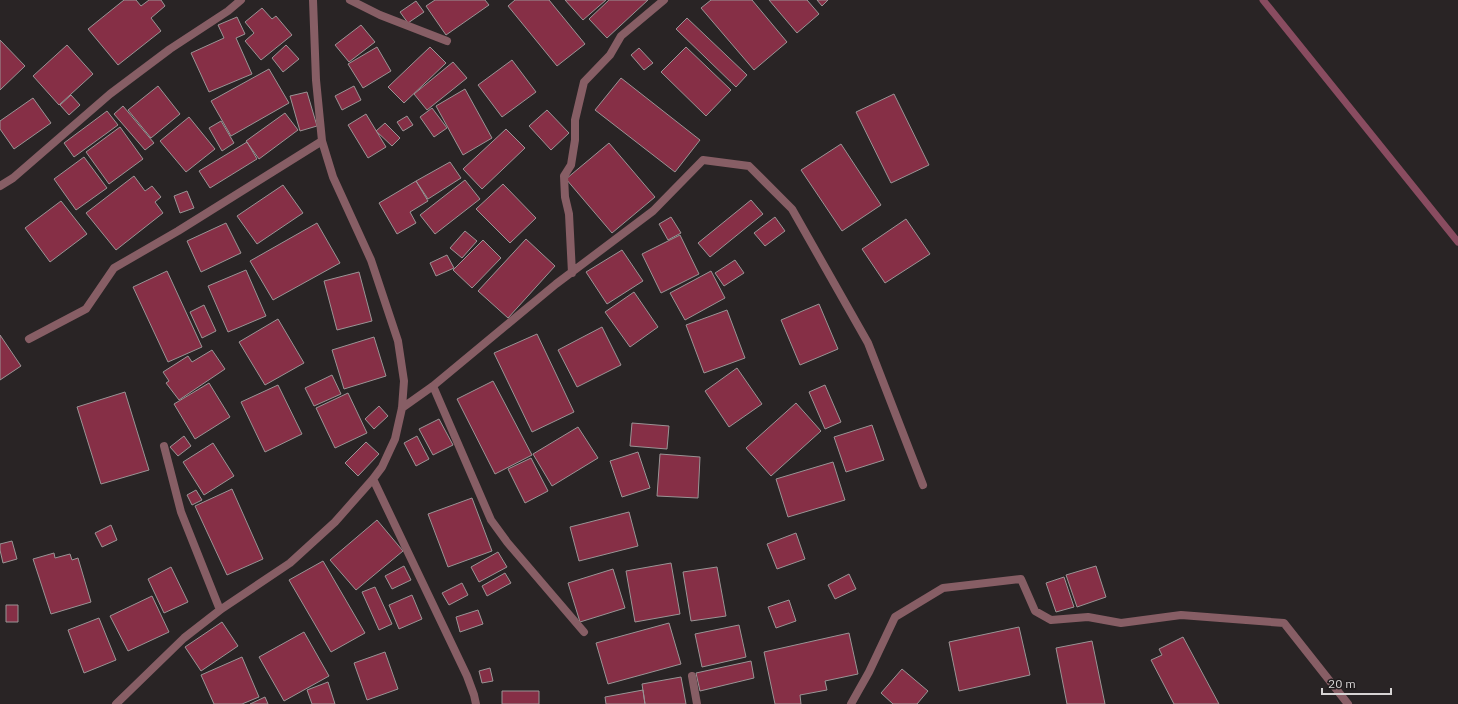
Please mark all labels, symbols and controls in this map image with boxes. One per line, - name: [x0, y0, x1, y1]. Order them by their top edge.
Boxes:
- scale bar: [1322, 670, 1391, 696]
- text: 20 m: [1328, 676, 1356, 691]

